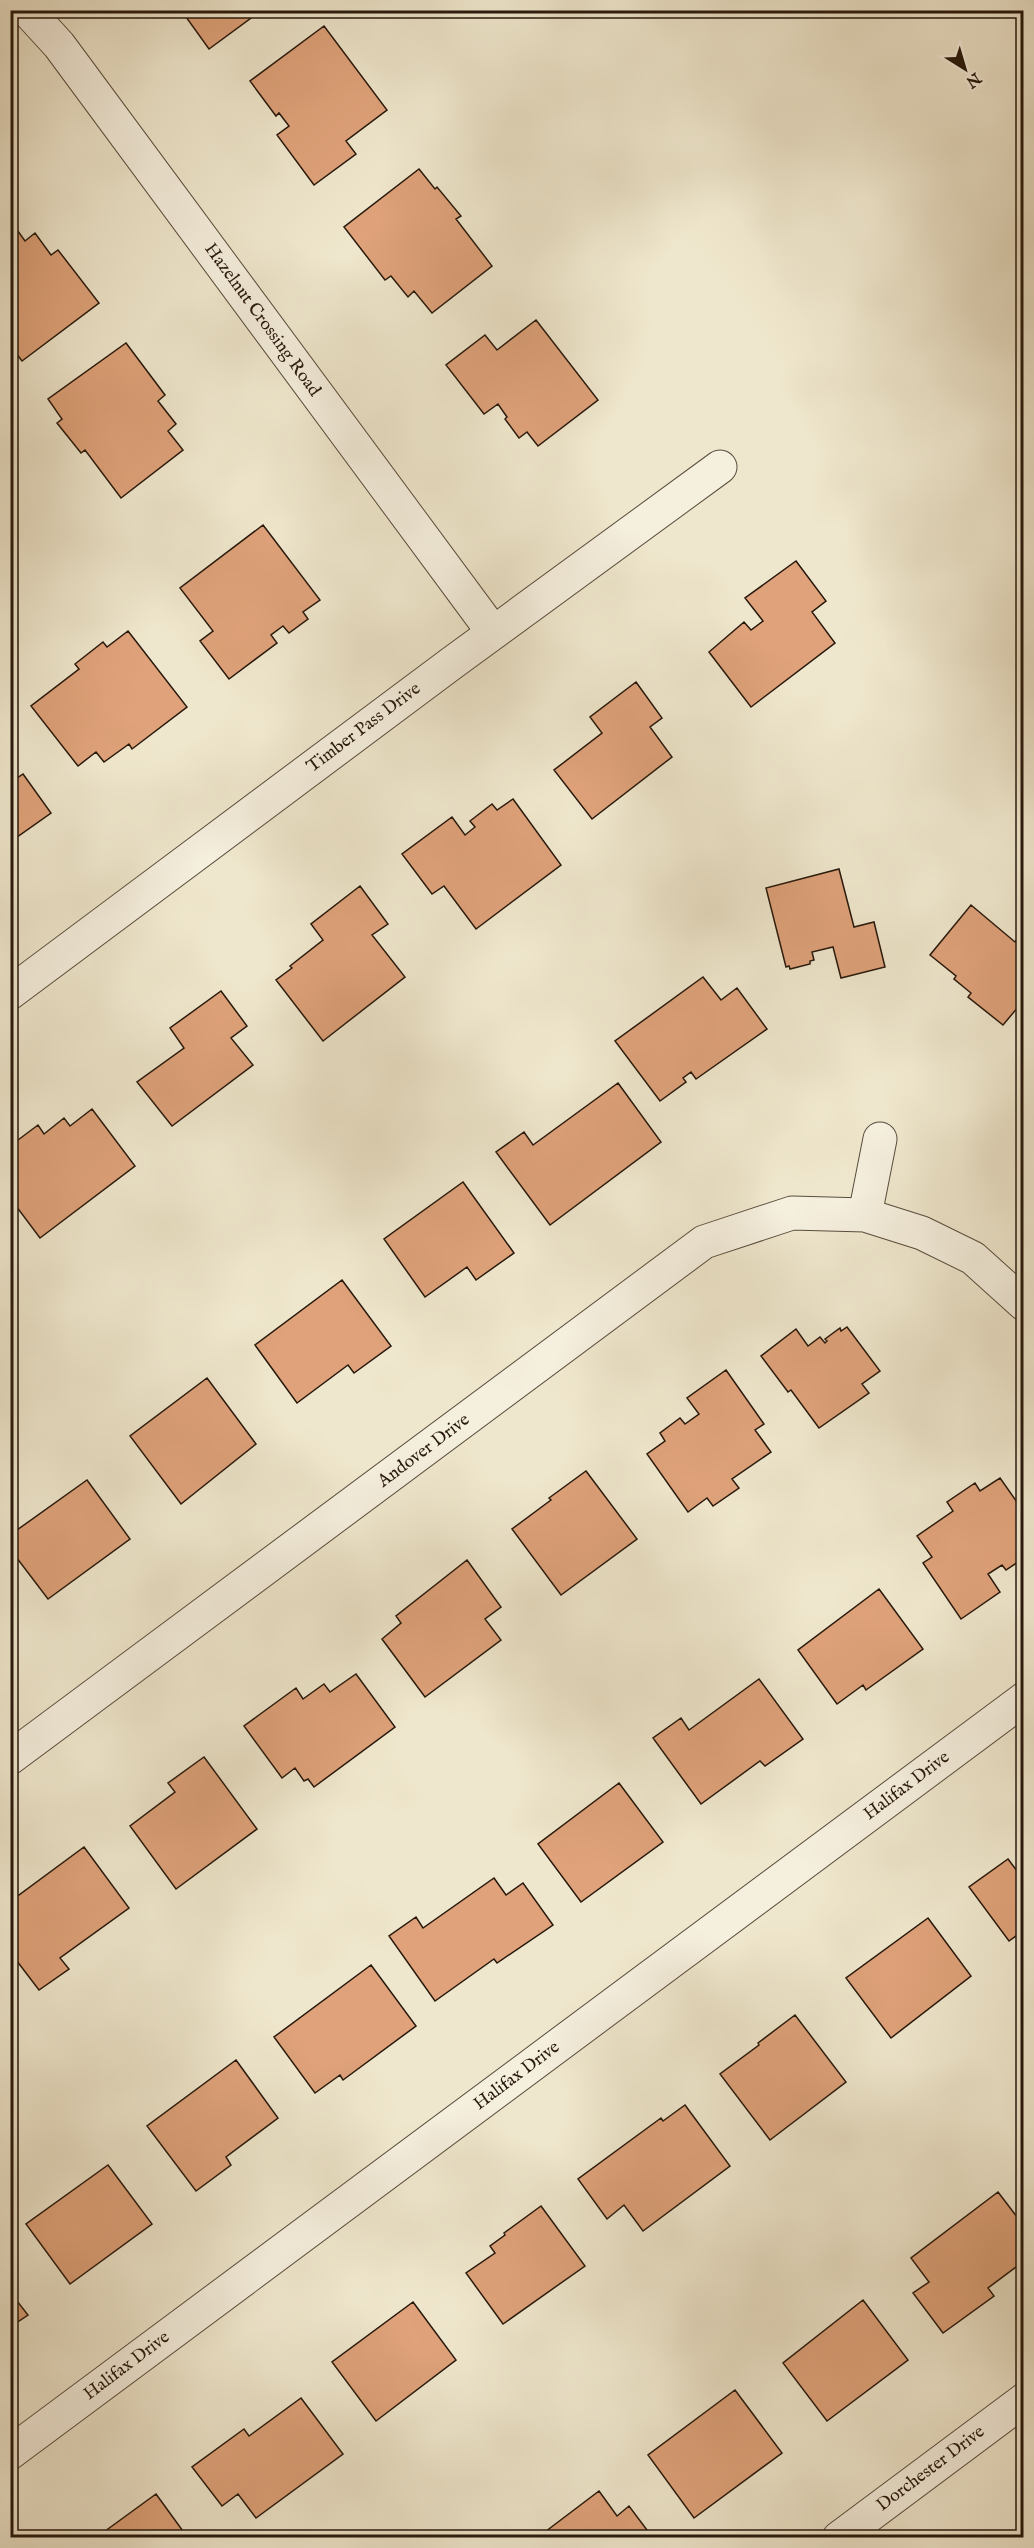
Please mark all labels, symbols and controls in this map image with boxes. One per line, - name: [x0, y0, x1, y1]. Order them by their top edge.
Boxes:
- north arrow: [935, 39, 995, 99]
- text: N: [961, 67, 985, 92]
- street label: Hazelnut Crossing Road: [199, 239, 326, 402]
- street label: Timber Pass Drive: [302, 678, 426, 778]
- street label: Andover Drive: [373, 1409, 475, 1494]
- street label: Halifax Drive: [859, 1746, 955, 1826]
- street label: Halifax Drive: [469, 2036, 565, 2116]
- street label: Halifax Drive: [79, 2326, 175, 2406]
- street label: Dorchester Drive: [872, 2421, 990, 2517]

